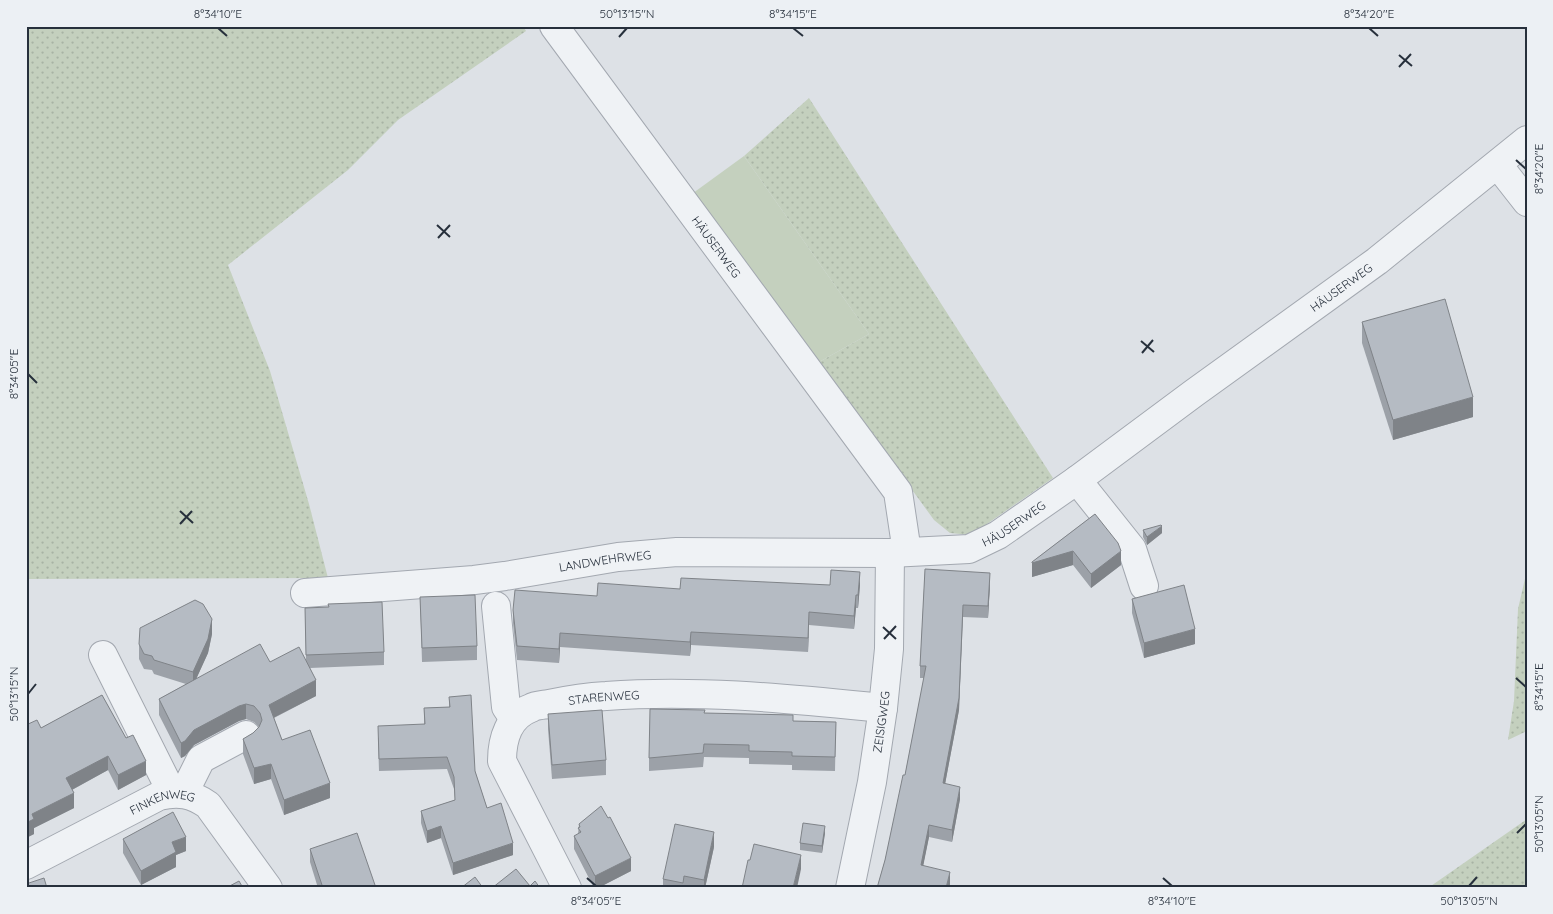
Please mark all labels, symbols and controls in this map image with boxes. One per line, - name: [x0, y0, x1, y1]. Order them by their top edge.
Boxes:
- text: 8°34'10"E: [194, 6, 242, 21]
- text: 50°13'15"N: [599, 6, 655, 21]
- text: 8°34'15"E: [769, 6, 817, 21]
- text: 8°34'20"E: [1344, 6, 1394, 21]
- text: 8°34'20"E: [1531, 144, 1546, 194]
- street label: HÄUSERWEG: [689, 213, 745, 280]
- street label: HÄUSERWEG: [1307, 260, 1375, 315]
- text: 8°34'05"E: [6, 349, 21, 399]
- street label: HÄUSERWEG: [979, 497, 1048, 549]
- street label: LANDWEHRWEG: [558, 547, 652, 574]
- text: 8°34'15"E: [1531, 663, 1546, 711]
- text: 50°13'15"N: [6, 666, 21, 722]
- street label: STARENWEG: [567, 687, 640, 708]
- street label: ZEISIGWEG: [869, 690, 892, 754]
- street label: FINKENWEG: [127, 786, 197, 818]
- text: 50°13'05"N: [1531, 795, 1546, 853]
- text: 8°34'05"E: [571, 893, 621, 908]
- text: 8°34'10"E: [1148, 893, 1196, 908]
- text: 50°13'05"N: [1440, 893, 1498, 908]

